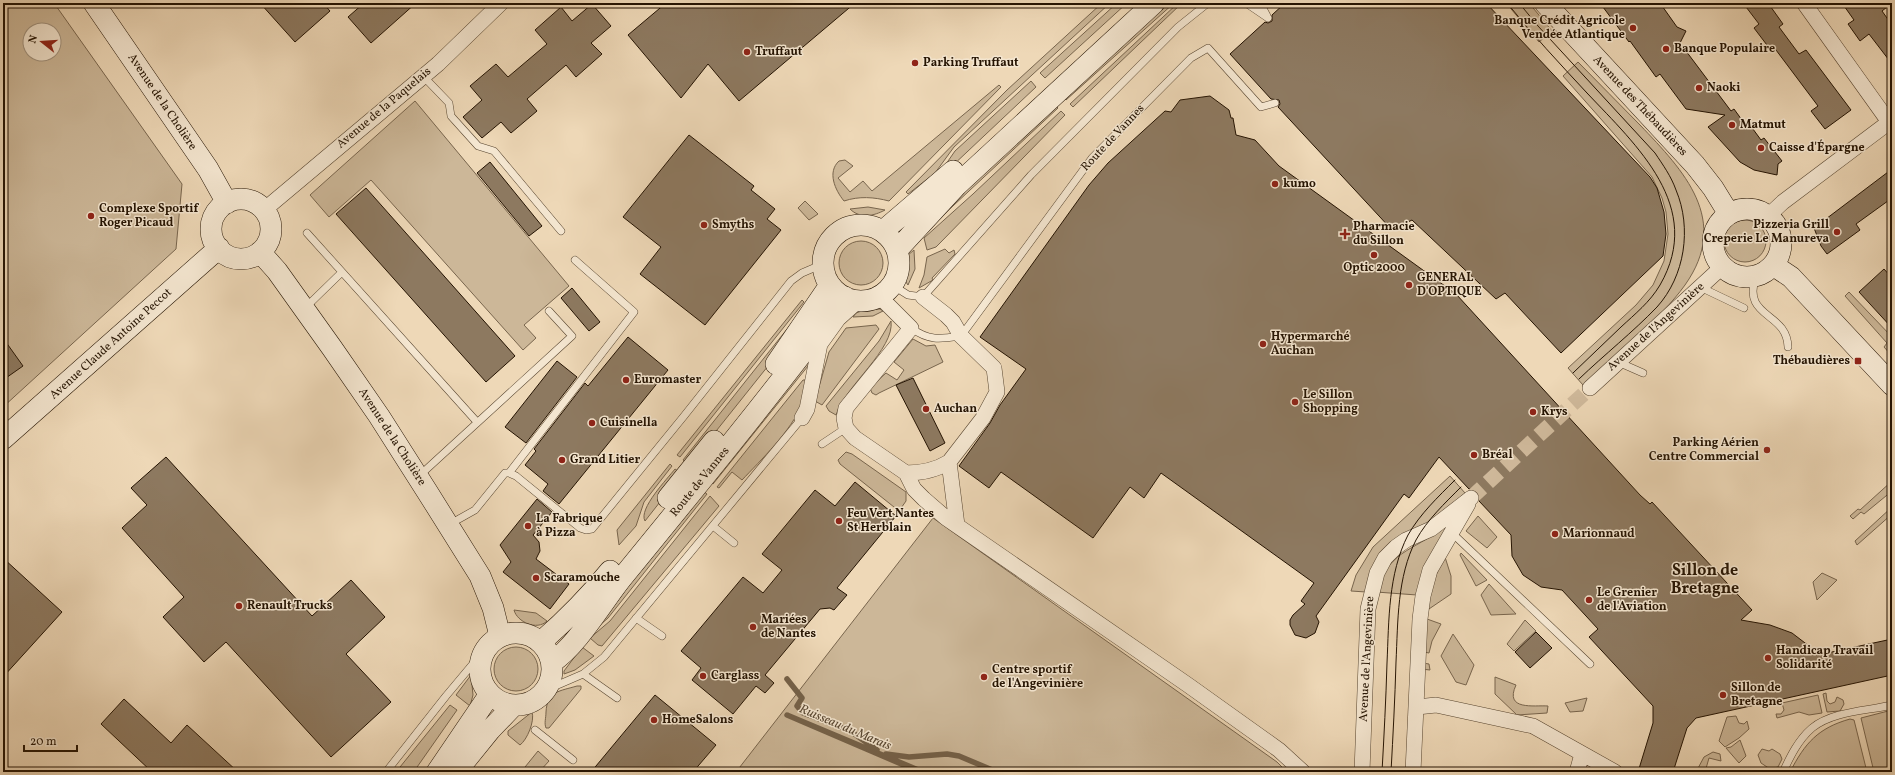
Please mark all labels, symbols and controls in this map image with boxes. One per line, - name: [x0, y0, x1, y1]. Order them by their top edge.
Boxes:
- place label: Banque Crédit Agricole Vendée Atlantique: [1494, 13, 1625, 43]
- north arrow: [22, 22, 62, 62]
- marker: Banque Crédit Agricole Vendée Atlantique: [1628, 23, 1638, 33]
- text: N: [26, 33, 42, 46]
- place label: Banque Populaire: [1674, 41, 1775, 57]
- place label: Truffaut: [755, 44, 803, 60]
- marker: Banque Populaire: [1661, 44, 1671, 54]
- marker: Truffaut: [742, 47, 752, 57]
- street label: Avenue de la Cholière: [124, 51, 200, 154]
- street label: Avenue des Thébaudières: [1589, 52, 1691, 160]
- place label: Parking Truffaut: [923, 55, 1019, 71]
- marker: Parking Truffaut: [910, 58, 920, 68]
- street label: Avenue de la Paquelais: [333, 64, 435, 152]
- place label: Naoki: [1707, 80, 1741, 96]
- marker: Naoki: [1694, 83, 1704, 93]
- street label: Route de Vannes: [1078, 101, 1148, 175]
- place label: Matmut: [1740, 117, 1786, 133]
- marker: Matmut: [1727, 120, 1737, 130]
- place label: Caisse d'Épargne: [1769, 139, 1865, 156]
- marker: Caisse d'Épargne: [1756, 143, 1766, 153]
- place label: kumo: [1283, 176, 1316, 192]
- marker: kumo: [1270, 179, 1280, 189]
- place label: Complexe Sportif Roger Picaud: [99, 201, 199, 231]
- marker: Complexe Sportif Roger Picaud: [86, 211, 96, 221]
- place label: Smyths: [712, 217, 755, 233]
- place label: Pizzeria Grill Creperie Le Manureva: [1704, 217, 1829, 247]
- place label: Pharmacie du Sillon: [1353, 219, 1415, 249]
- marker: Smyths: [699, 220, 709, 230]
- marker: Pizzeria Grill Creperie Le Manureva: [1832, 227, 1842, 237]
- marker: Pharmacie du Sillon: [1340, 229, 1350, 239]
- marker: Optic 2000: [1369, 250, 1379, 260]
- place label: Optic 2000: [1343, 260, 1405, 276]
- place label: GENERAL D'OPTIQUE: [1417, 270, 1482, 300]
- street label: Avenue de l'Angevinière: [1604, 279, 1708, 375]
- marker: GENERAL D'OPTIQUE: [1404, 280, 1414, 290]
- street label: Avenue Claude Antoine Peccot: [46, 285, 176, 403]
- place label: Hypermarché Auchan: [1271, 329, 1350, 359]
- marker: Hypermarché Auchan: [1258, 339, 1268, 349]
- place label: Thébaudières: [1773, 353, 1850, 369]
- marker: Thébaudières: [1853, 356, 1863, 366]
- place label: Euromaster: [634, 372, 701, 388]
- marker: Euromaster: [621, 375, 631, 385]
- street label: Avenue de la Cholière: [354, 385, 430, 489]
- place label: Le Sillon Shopping: [1303, 387, 1358, 417]
- marker: Le Sillon Shopping: [1290, 397, 1300, 407]
- place label: Auchan: [934, 401, 977, 417]
- marker: Auchan: [921, 404, 931, 414]
- place label: Krys: [1541, 404, 1568, 420]
- marker: Krys: [1528, 407, 1538, 417]
- place label: Cuisinella: [600, 415, 658, 431]
- marker: Cuisinella: [587, 418, 597, 428]
- place label: Parking Aérien Centre Commercial: [1649, 435, 1759, 465]
- street label: Route de Vannes: [667, 444, 733, 520]
- marker: Parking Aérien Centre Commercial: [1762, 445, 1772, 455]
- place label: Bréal: [1482, 447, 1513, 463]
- marker: Bréal: [1469, 450, 1479, 460]
- place label: Grand Litier: [570, 452, 640, 468]
- marker: Grand Litier: [557, 455, 567, 465]
- place label: Feu Vert Nantes St Herblain: [847, 506, 935, 536]
- place label: La Fabrique à Pizza: [536, 511, 603, 541]
- marker: Feu Vert Nantes St Herblain: [834, 516, 844, 526]
- marker: La Fabrique à Pizza: [523, 521, 533, 531]
- place label: Marionnaud: [1563, 526, 1635, 542]
- marker: Marionnaud: [1550, 529, 1560, 539]
- district label: Sillon de Bretagne: [1671, 560, 1739, 600]
- place label: Scaramouche: [544, 570, 620, 586]
- marker: Scaramouche: [531, 573, 541, 583]
- place label: Le Grenier de l'Aviation: [1597, 585, 1667, 615]
- marker: Le Grenier de l'Aviation: [1584, 595, 1594, 605]
- street label: Avenue de l'Angevinière: [1356, 596, 1378, 722]
- place label: Renault Trucks: [247, 598, 333, 614]
- marker: Renault Trucks: [234, 601, 244, 611]
- place label: Mariées de Nantes: [761, 612, 817, 642]
- marker: Mariées de Nantes: [748, 622, 758, 632]
- place label: Handicap Travail Solidarité: [1776, 643, 1873, 673]
- marker: Handicap Travail Solidarité: [1763, 653, 1773, 663]
- place label: Centre sportif de l'Angevinière: [992, 662, 1083, 692]
- place label: Carglass: [711, 668, 760, 684]
- marker: Carglass: [698, 671, 708, 681]
- marker: Centre sportif de l'Angevinière: [979, 672, 989, 682]
- place label: Sillon de Bretagne: [1731, 680, 1782, 710]
- marker: Sillon de Bretagne: [1718, 690, 1728, 700]
- water label: Ruisseau du Marais: [796, 700, 894, 756]
- place label: HomeSalons: [662, 712, 734, 728]
- marker: HomeSalons: [649, 715, 659, 725]
- scale bar: [24, 727, 77, 753]
- text: 20 m: [30, 734, 57, 750]

